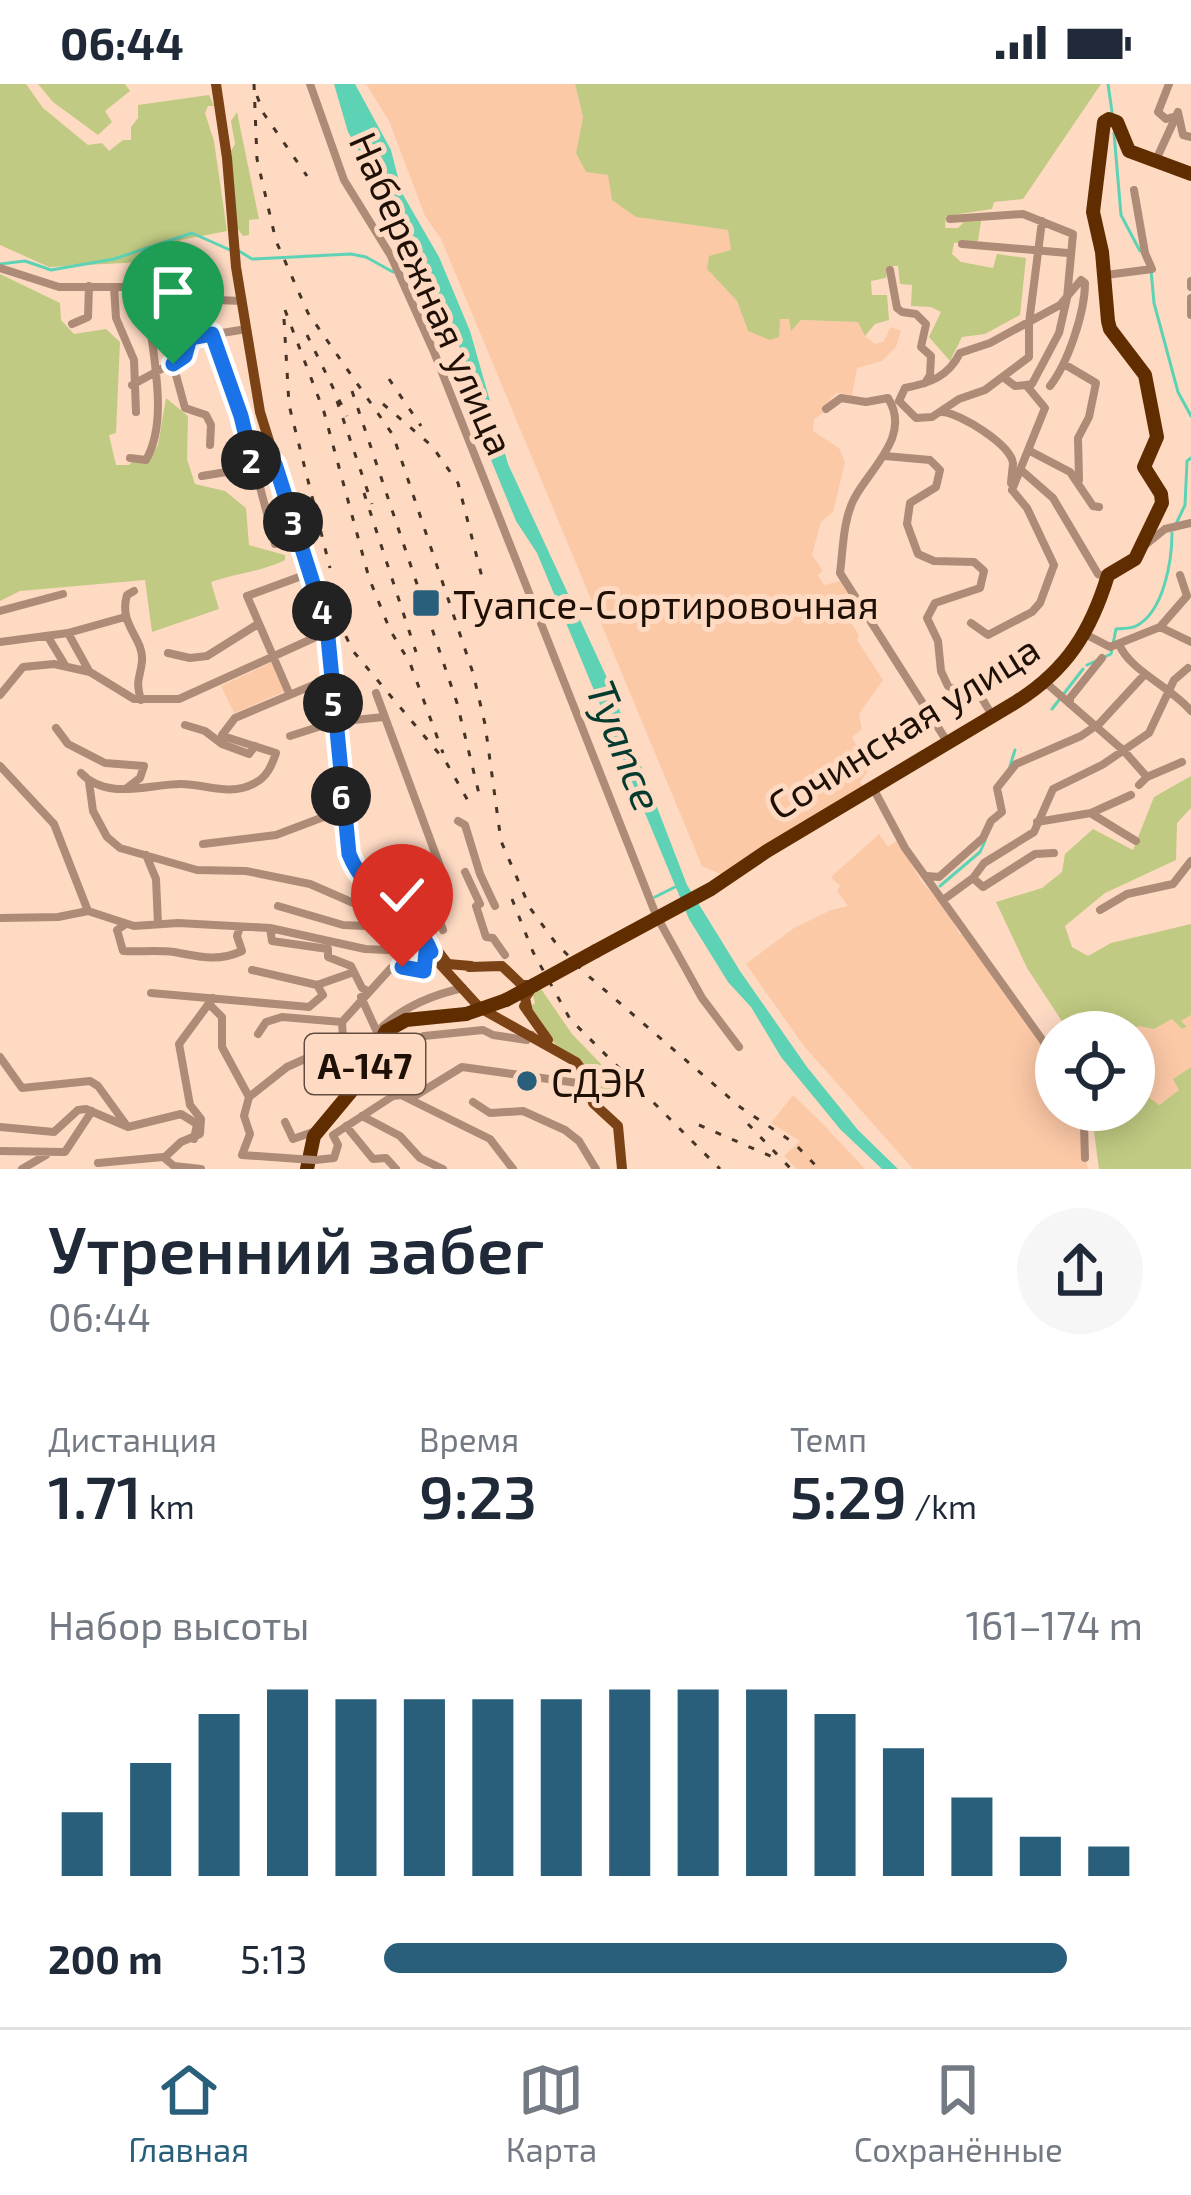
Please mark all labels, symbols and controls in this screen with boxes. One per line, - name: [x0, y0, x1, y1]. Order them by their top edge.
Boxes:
- text: 06:44: [60, 15, 184, 69]
- street label: Набережная улица: [340, 124, 525, 462]
- pin: [122, 241, 224, 364]
- icon: arrive: [140, 259, 206, 325]
- pin: 2: [221, 430, 281, 490]
- text: 2: [241, 440, 261, 480]
- pin: 3: [263, 492, 323, 552]
- text: 3: [284, 502, 302, 542]
- place label: Туапсе-Сортировочная: [453, 580, 879, 628]
- pin: 4: [292, 581, 352, 641]
- marker: Туапсе-Сортировочная: [410, 587, 442, 619]
- text: 4: [311, 591, 333, 631]
- street label: Сочинская улица: [759, 624, 1048, 829]
- pin: 5: [303, 673, 363, 733]
- water label: Туапсе: [577, 673, 675, 817]
- text: 5: [324, 683, 342, 723]
- pin: 6: [311, 766, 371, 826]
- text: 6: [331, 776, 351, 816]
- pin: [351, 844, 453, 967]
- icon: check: [369, 862, 435, 928]
- map controls: [1035, 1011, 1155, 1131]
- button: locate: [1035, 1011, 1155, 1131]
- road number: А-147: [305, 1034, 425, 1094]
- place label: СДЭК: [551, 1058, 646, 1105]
- marker: СДЭК: [514, 1068, 540, 1094]
- text: Утренний забег: [48, 1208, 544, 1287]
- button: share: [1017, 1208, 1143, 1334]
- text: 06:44: [48, 1293, 151, 1340]
- text: Дистанция: [48, 1419, 217, 1459]
- text: Время: [419, 1419, 519, 1459]
- text: Темп: [790, 1419, 867, 1459]
- text: 1.71: [48, 1459, 142, 1531]
- text: 9:23: [419, 1459, 537, 1531]
- text: 5:29: [790, 1459, 907, 1531]
- text: km: [142, 1486, 195, 1526]
- text: /km: [907, 1486, 977, 1526]
- text: Набор высоты: [48, 1601, 309, 1648]
- text: 161–174 m: [965, 1601, 1143, 1648]
- text: 200 m: [48, 1935, 163, 1982]
- text: 5:13: [240, 1935, 307, 1982]
- tab: Главная: [128, 2057, 249, 2169]
- tab: Карта: [506, 2057, 597, 2169]
- tab: Сохранённые: [854, 2057, 1063, 2169]

